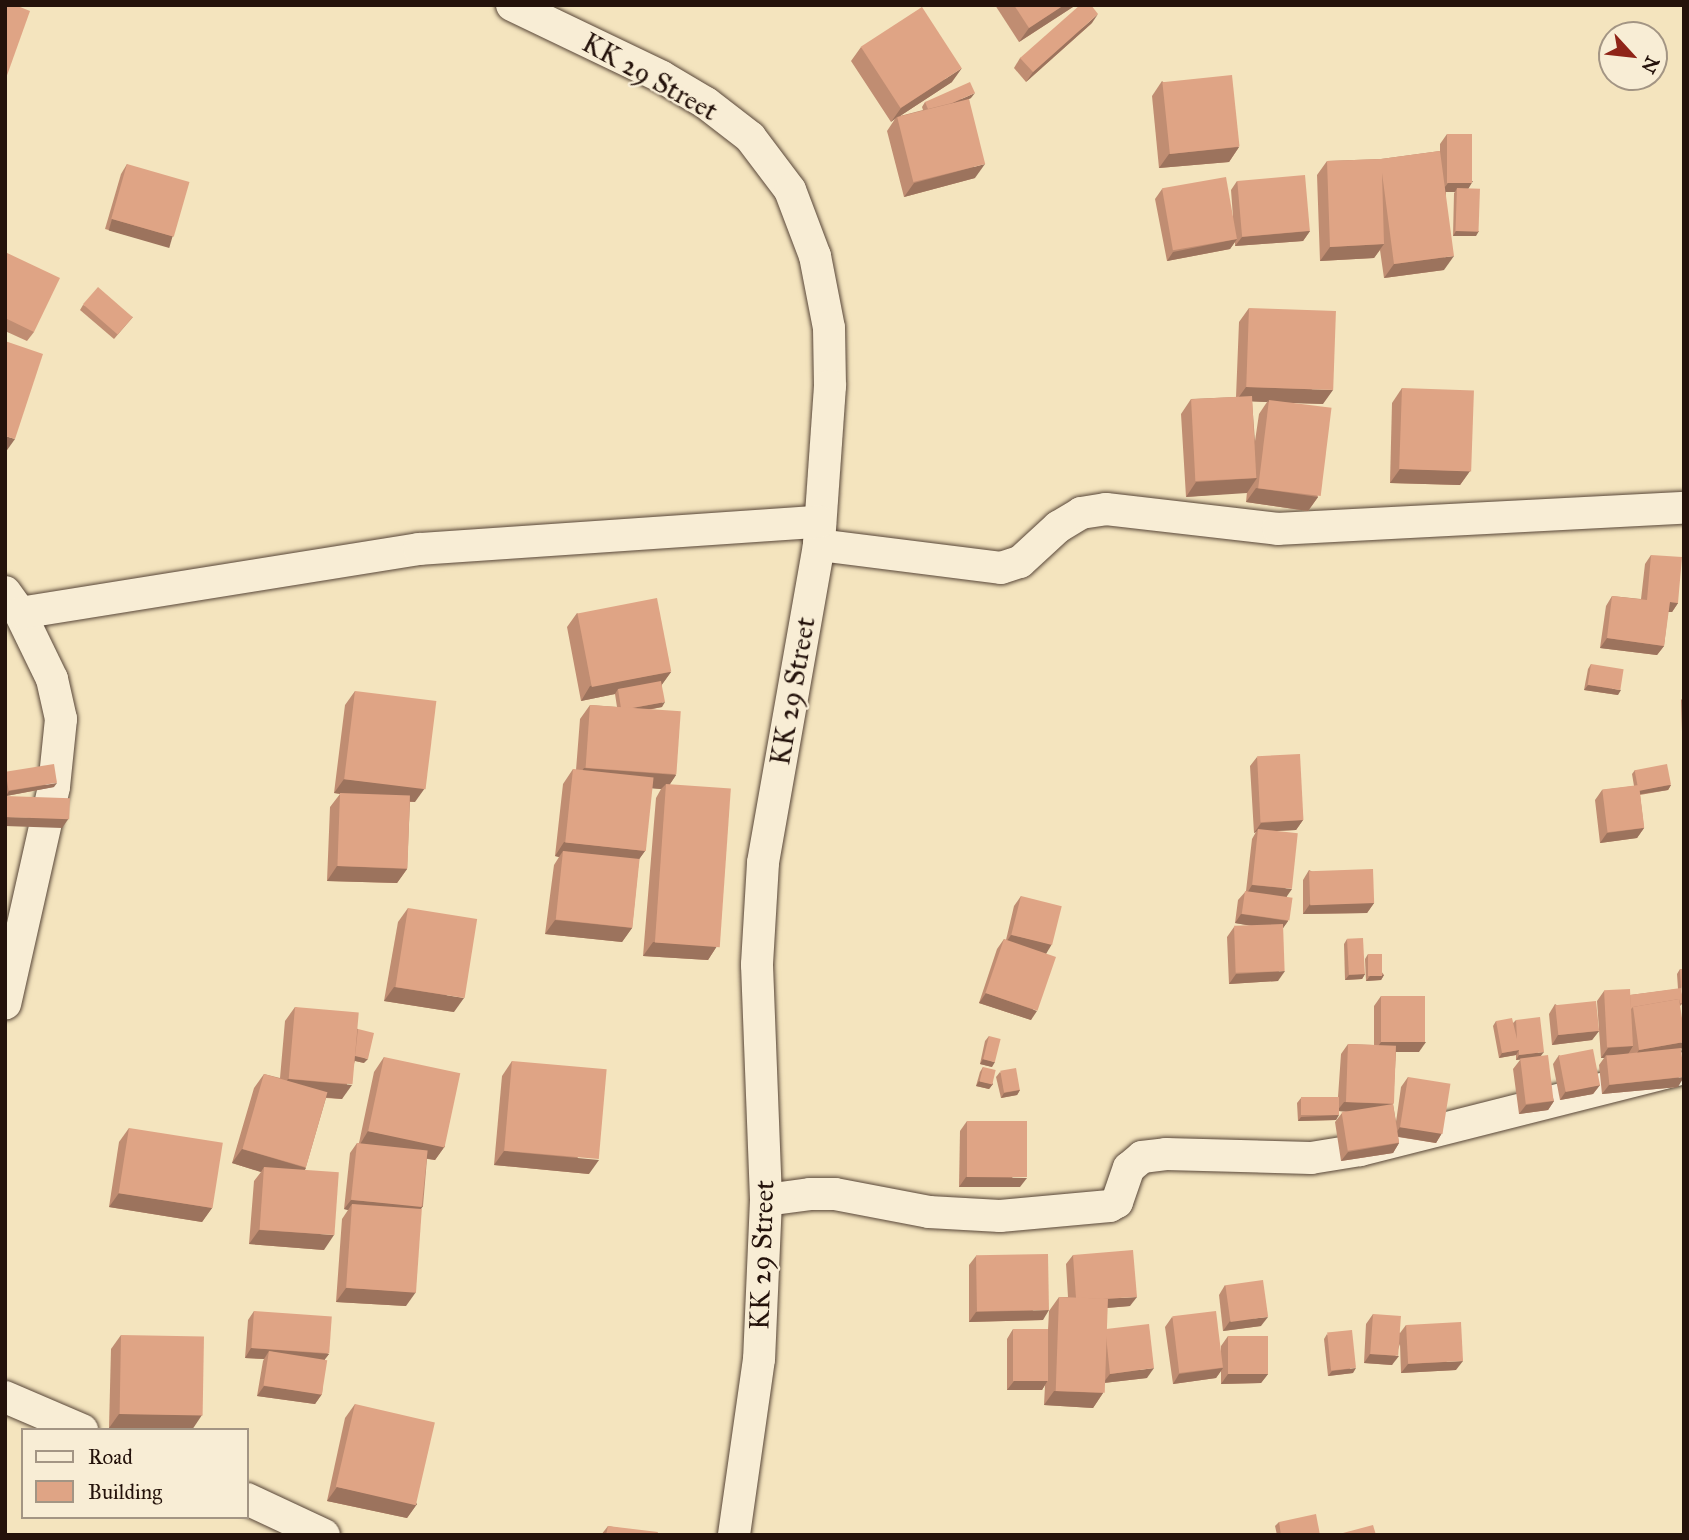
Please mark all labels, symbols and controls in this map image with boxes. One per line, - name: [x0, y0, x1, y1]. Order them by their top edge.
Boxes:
- north arrow: [1598, 21, 1668, 91]
- street label: KK 29 Street: [576, 26, 724, 128]
- text: N: [1636, 52, 1664, 77]
- street label: KK 29 Street: [763, 614, 823, 768]
- street label: KK 29 Street: [743, 1179, 781, 1331]
- legend: [21, 1428, 248, 1519]
- text: Road: [88, 1444, 133, 1470]
- text: Building: [88, 1479, 162, 1505]

